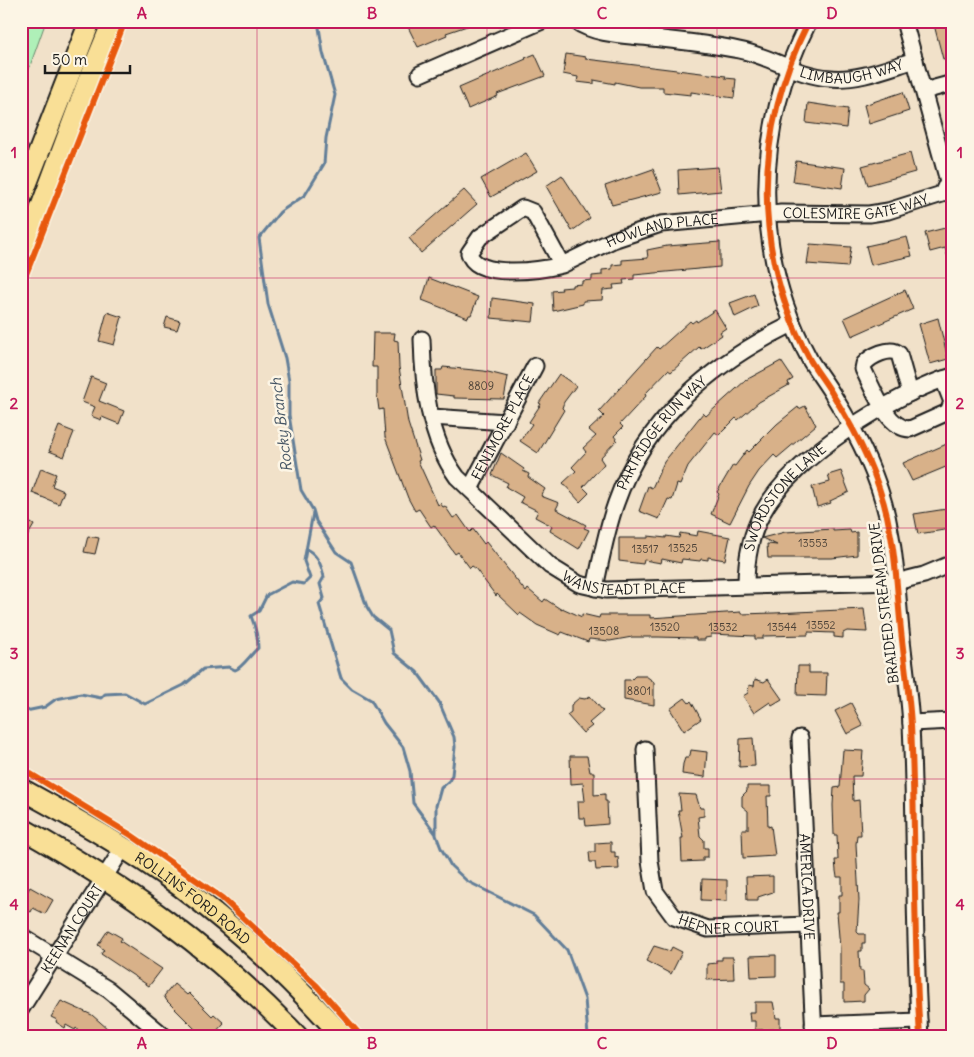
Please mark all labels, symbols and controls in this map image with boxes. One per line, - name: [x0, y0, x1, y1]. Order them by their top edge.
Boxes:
- text: A: [137, 3, 147, 23]
- text: B: [367, 3, 378, 23]
- text: C: [597, 3, 608, 23]
- text: D: [826, 3, 838, 23]
- scale bar: [45, 42, 130, 74]
- text: 50 m: [52, 50, 87, 69]
- street label: LIMBAUGH WAY: [797, 55, 906, 87]
- text: 1: [11, 142, 17, 162]
- text: 1: [957, 142, 963, 162]
- street label: COLESMIRE GATE WAY: [783, 190, 931, 224]
- street label: HOWLAND PLACE: [603, 210, 719, 251]
- street label: FENIMORE PLACE: [467, 371, 538, 483]
- street label: PARTRIDGE RUN WAY: [613, 372, 710, 493]
- water label: Rocky Branch: [266, 377, 296, 473]
- house number: 8809: [468, 379, 494, 393]
- text: 2: [10, 393, 19, 413]
- text: 2: [956, 393, 965, 413]
- street label: SWORDSTONE LANE: [740, 440, 830, 553]
- street label: BRAIDED STREAM DRIVE: [865, 521, 903, 685]
- house number: 13553: [798, 536, 828, 550]
- house number: 13525: [668, 541, 698, 555]
- house number: 13517: [632, 542, 659, 556]
- street label: WANSTEADT PLACE: [559, 567, 686, 599]
- house number: 13552: [806, 618, 836, 632]
- house number: 13520: [650, 620, 680, 634]
- house number: 13532: [708, 620, 738, 634]
- house number: 13544: [767, 620, 797, 634]
- house number: 13508: [589, 624, 619, 638]
- text: 3: [9, 643, 19, 663]
- text: 3: [955, 643, 965, 663]
- house number: 8801: [627, 684, 651, 698]
- street label: AMERICA DRIVE: [795, 833, 818, 941]
- street label: ROLLINS FORD ROAD: [131, 848, 254, 949]
- street label: KEENAN COURT: [37, 881, 107, 977]
- text: 4: [9, 894, 19, 914]
- text: 4: [955, 894, 965, 914]
- street label: HEPNER COURT: [676, 910, 780, 938]
- text: A: [137, 1033, 147, 1053]
- text: B: [367, 1033, 378, 1053]
- text: C: [597, 1033, 608, 1053]
- text: D: [826, 1033, 838, 1053]

